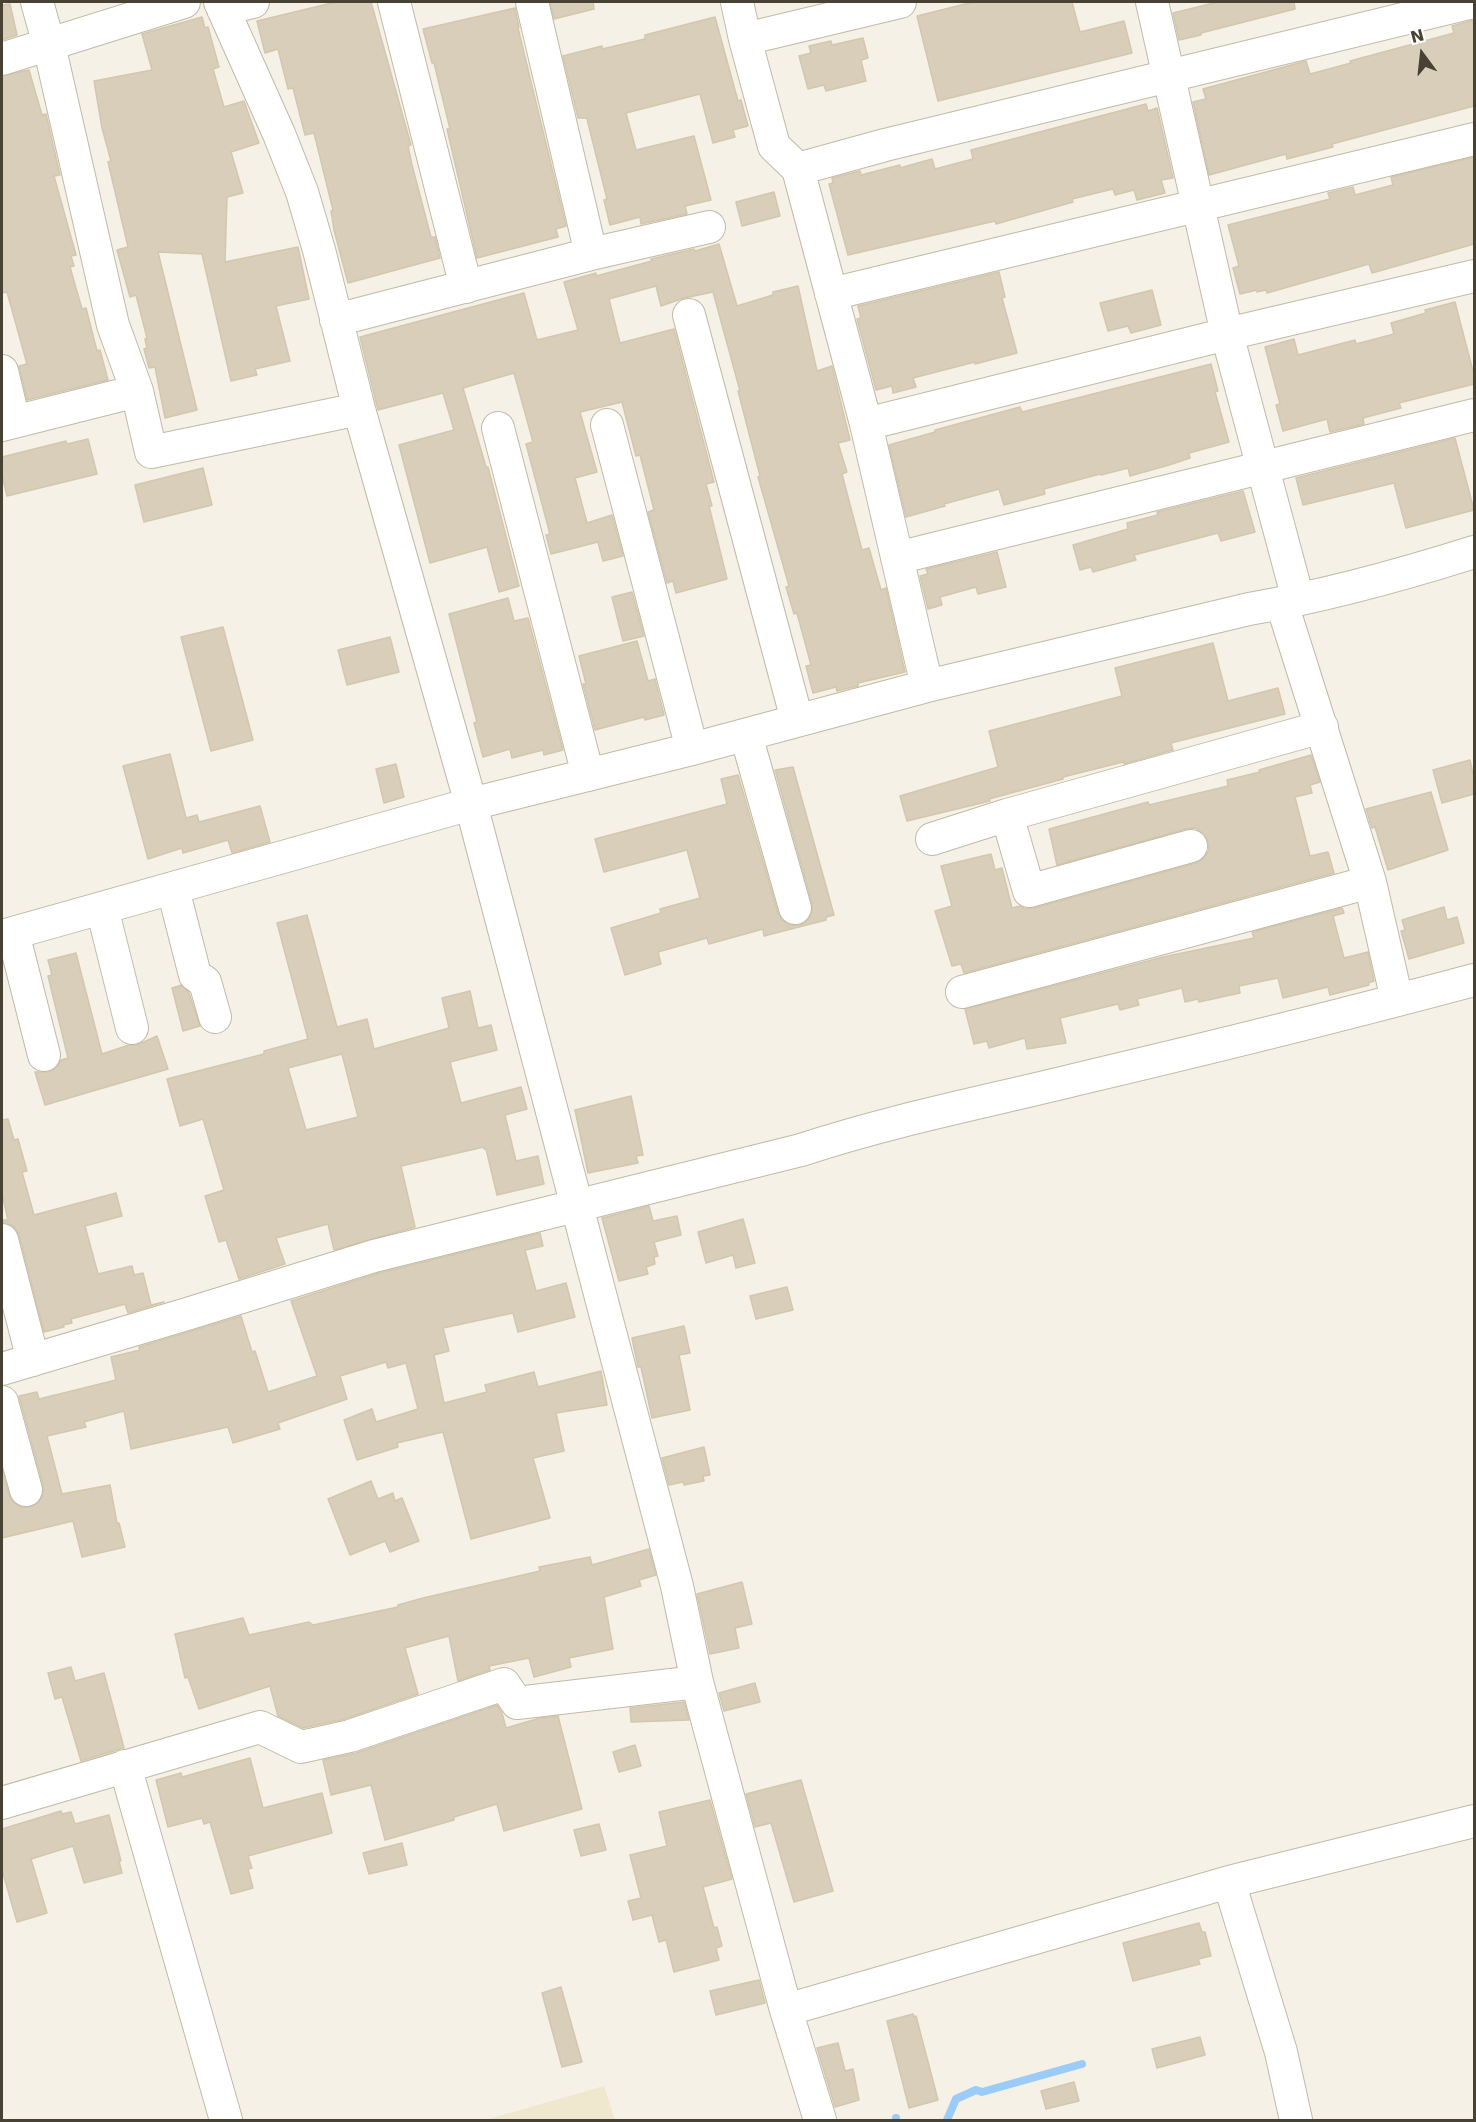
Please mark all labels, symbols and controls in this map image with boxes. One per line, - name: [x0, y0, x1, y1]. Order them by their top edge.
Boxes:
- north arrow: [1392, 24, 1452, 84]
- text: N: [1408, 25, 1426, 47]

